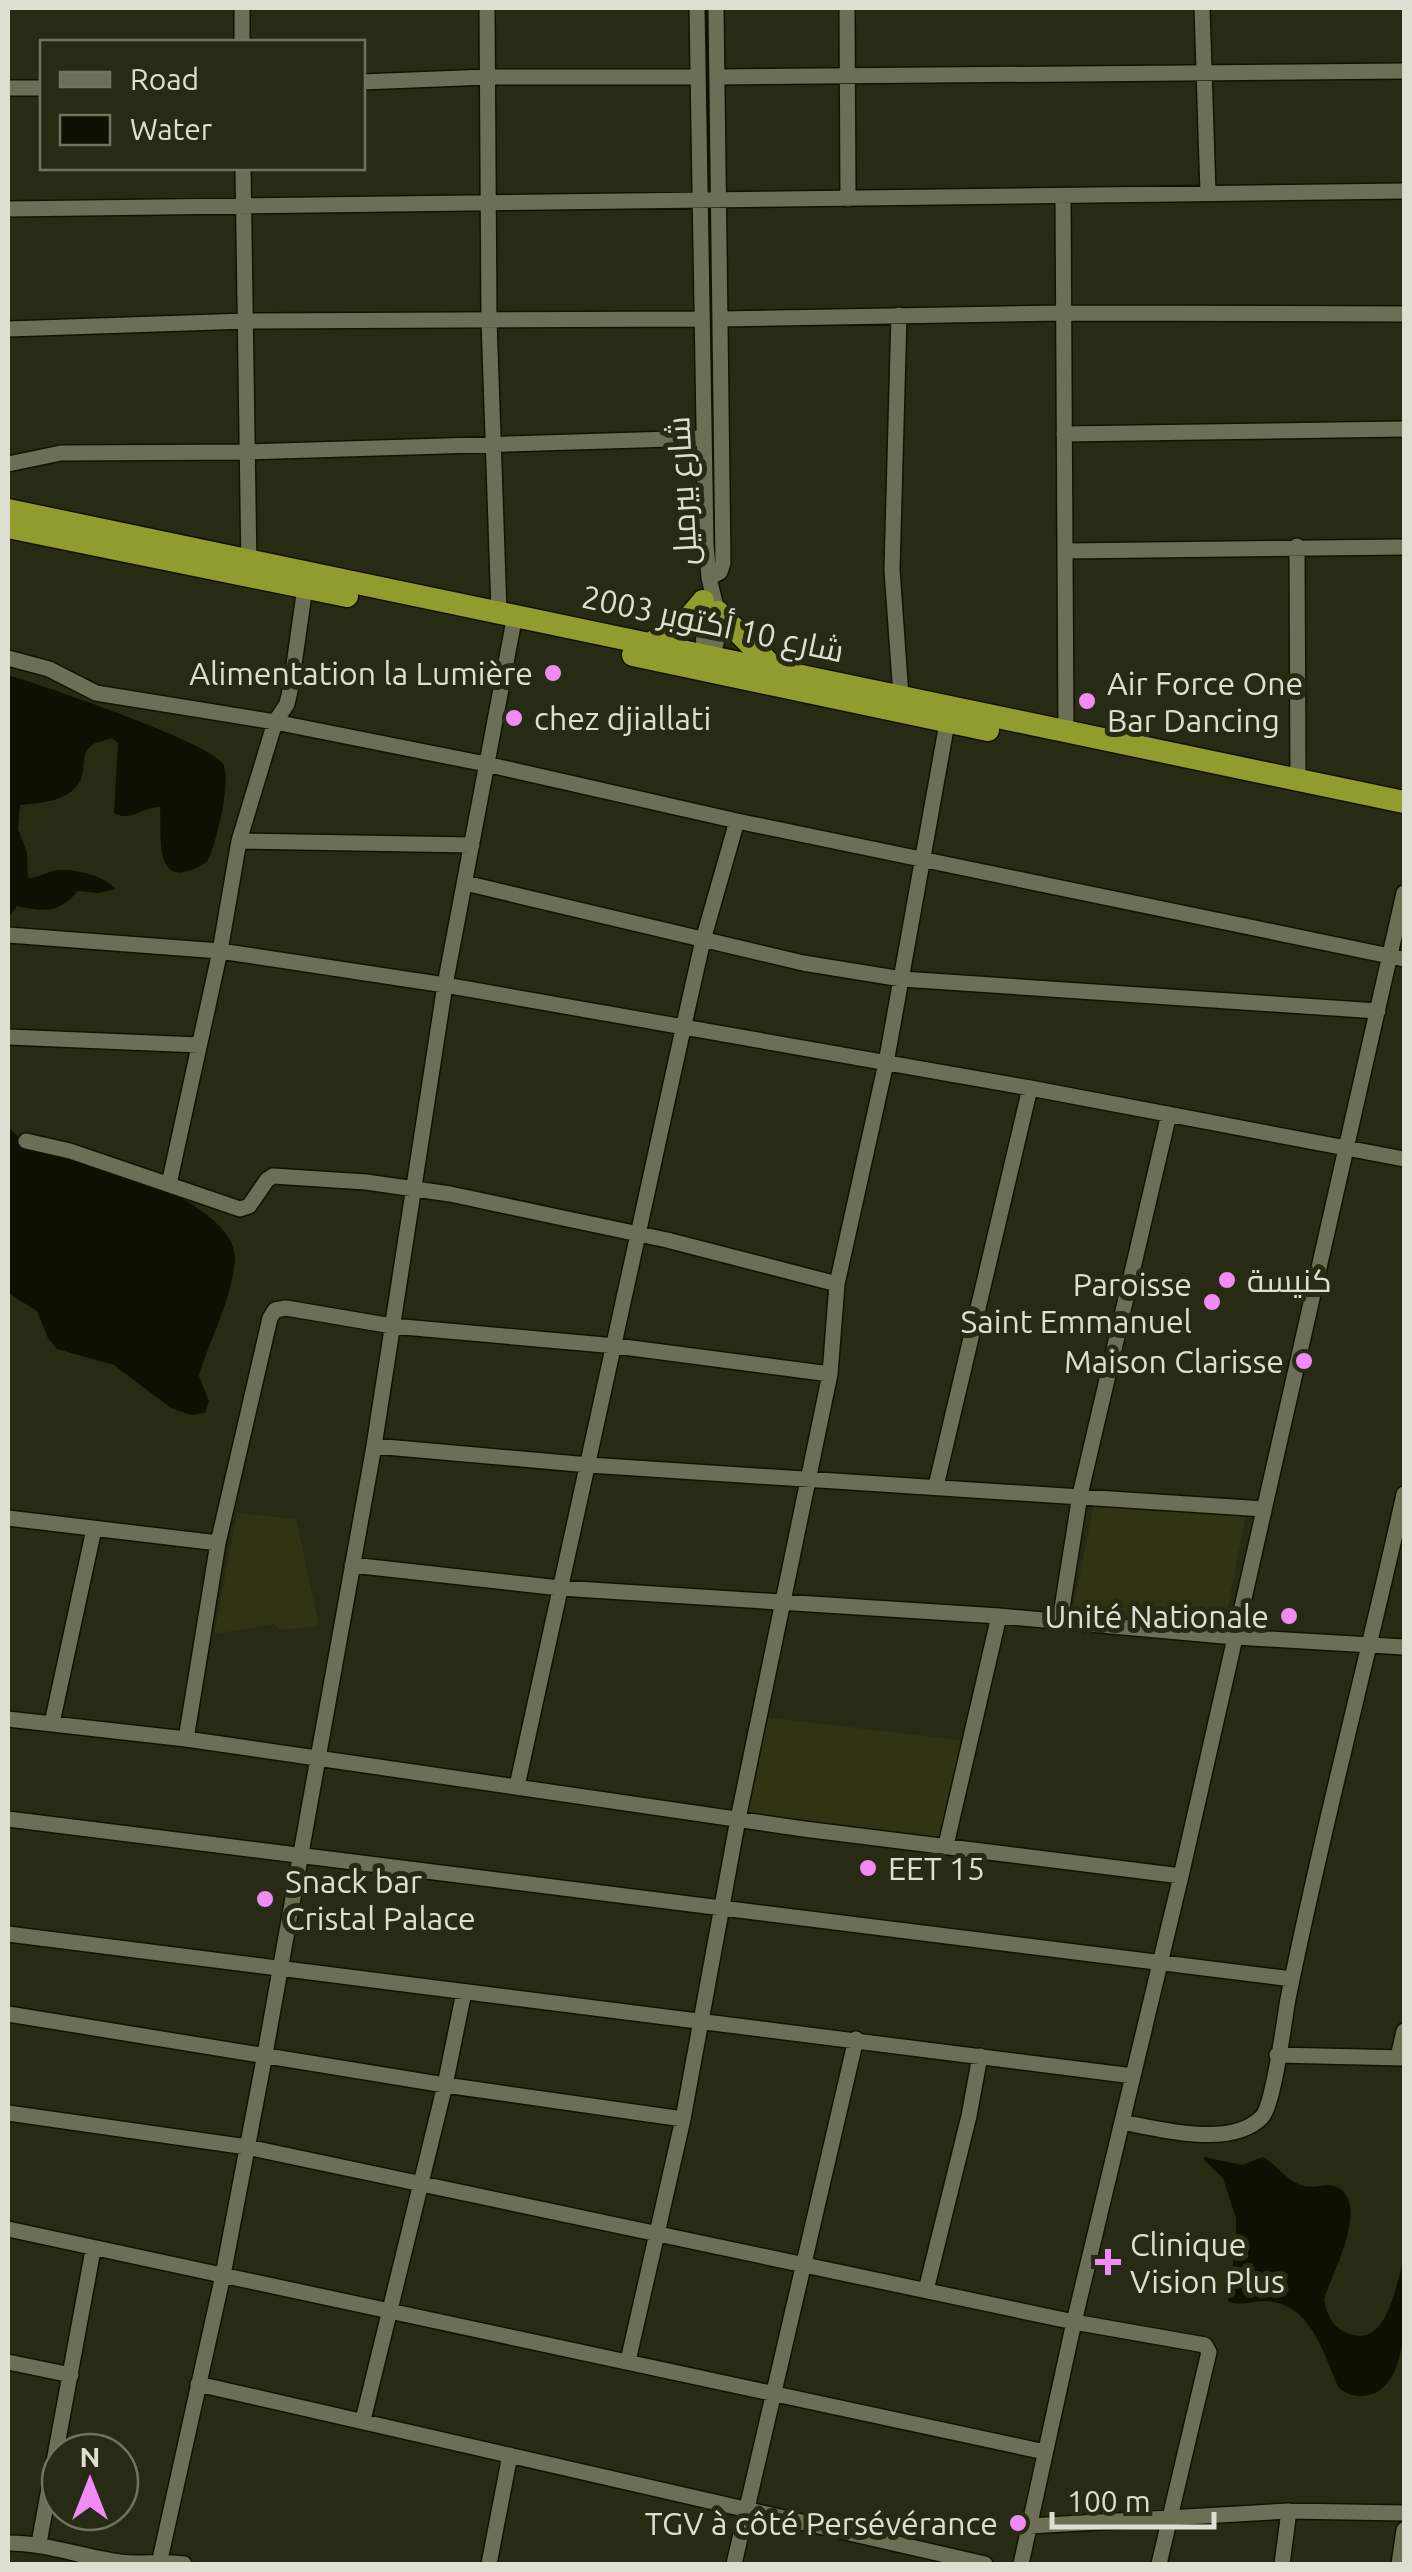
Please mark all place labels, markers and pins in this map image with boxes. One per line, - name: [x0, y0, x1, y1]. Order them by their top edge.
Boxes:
- place label: Alimentation la Lumière: [189, 655, 533, 691]
- marker: Alimentation la Lumière: [542, 662, 564, 684]
- place label: Air Force One Bar Dancing: [1107, 665, 1303, 738]
- marker: Air Force One Bar Dancing: [1076, 690, 1098, 712]
- place label: chez djiallati: [534, 700, 711, 736]
- marker: chez djiallati: [503, 707, 525, 729]
- place label: كنيسة: [1247, 1262, 1332, 1298]
- place label: Paroisse Saint Emmanuel: [961, 1266, 1192, 1339]
- marker: كنيسة: [1216, 1269, 1238, 1291]
- marker: Paroisse Saint Emmanuel: [1201, 1291, 1223, 1313]
- place label: Maison Clarisse: [1064, 1343, 1284, 1379]
- marker: Maison Clarisse: [1293, 1350, 1315, 1372]
- place label: Unité Nationale: [1044, 1598, 1269, 1634]
- marker: Unité Nationale: [1278, 1605, 1300, 1627]
- place label: EET 15: [888, 1850, 985, 1886]
- marker: EET 15: [857, 1857, 879, 1879]
- place label: Snack bar Cristal Palace: [285, 1863, 476, 1936]
- marker: Snack bar Cristal Palace: [254, 1888, 276, 1910]
- place label: Clinique Vision Plus: [1130, 2226, 1285, 2299]
- marker: Clinique Vision Plus: [1095, 2249, 1121, 2275]
- place label: TGV à côté Persévérance: [645, 2505, 998, 2541]
- marker: TGV à côté Persévérance: [1007, 2512, 1029, 2534]

